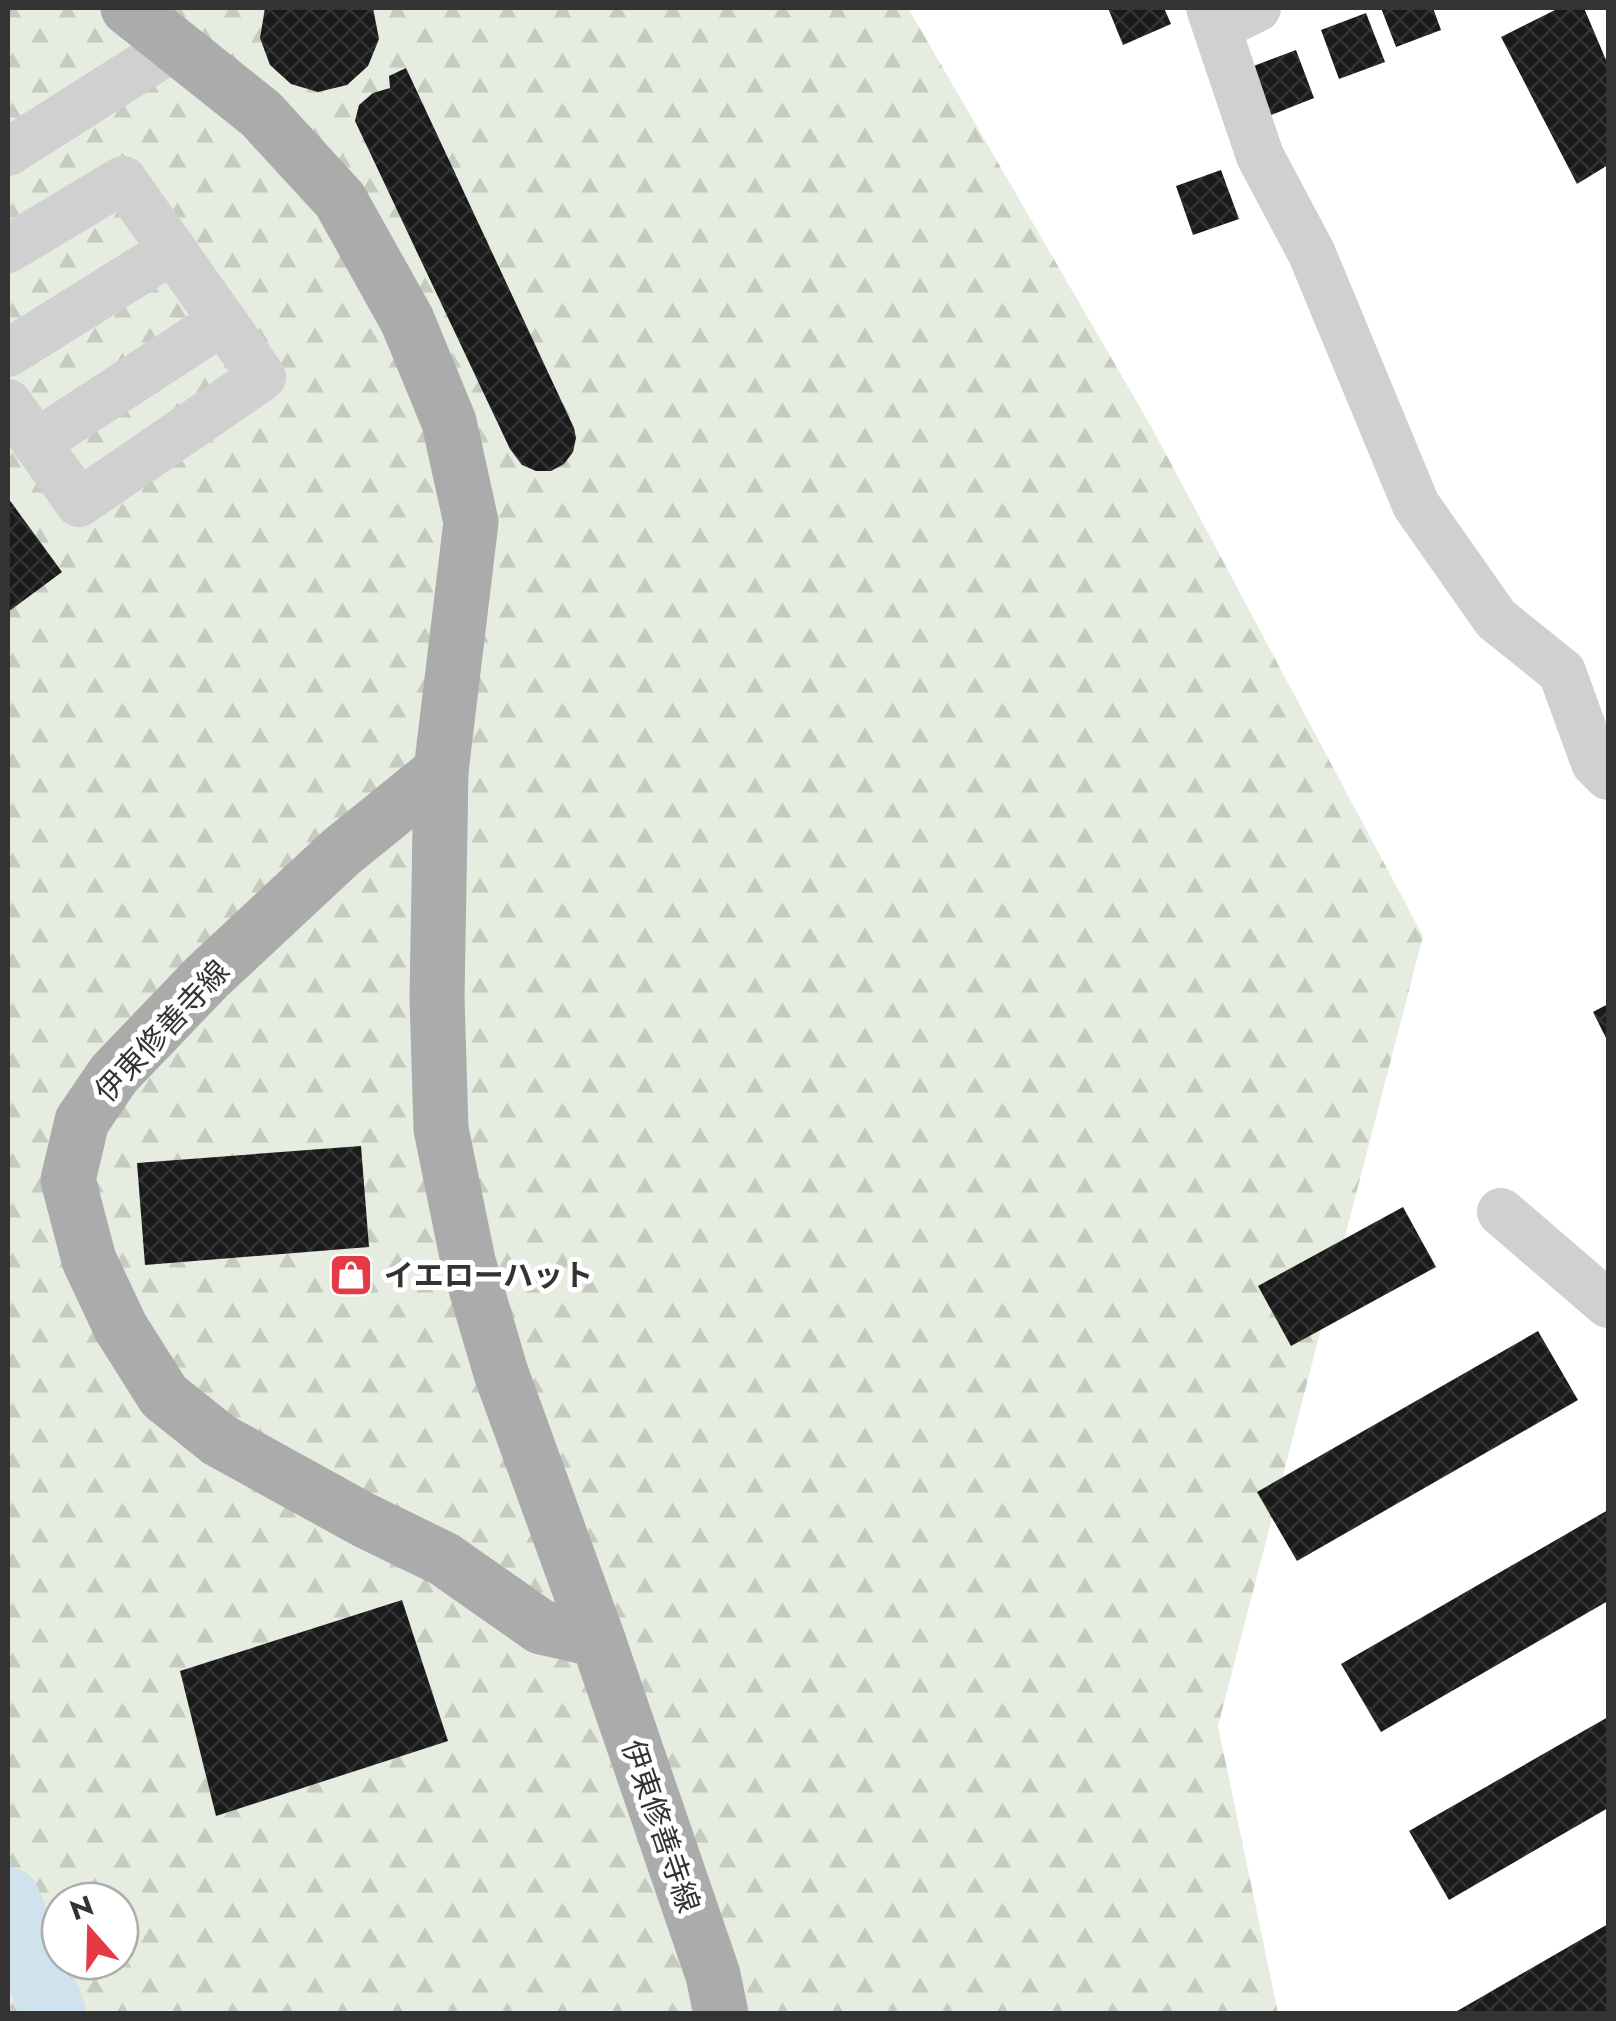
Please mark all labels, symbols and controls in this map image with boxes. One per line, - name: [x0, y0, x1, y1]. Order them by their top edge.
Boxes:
- street label: 伊東修善寺線: [85, 951, 239, 1111]
- shop icon: イエローハット: [328, 1252, 374, 1298]
- place label: イエローハット: [384, 1254, 593, 1297]
- street label: 伊東修善寺線: [611, 1734, 711, 1918]
- north arrow: [40, 1881, 140, 1981]
- text: N: [64, 1885, 99, 1931]

